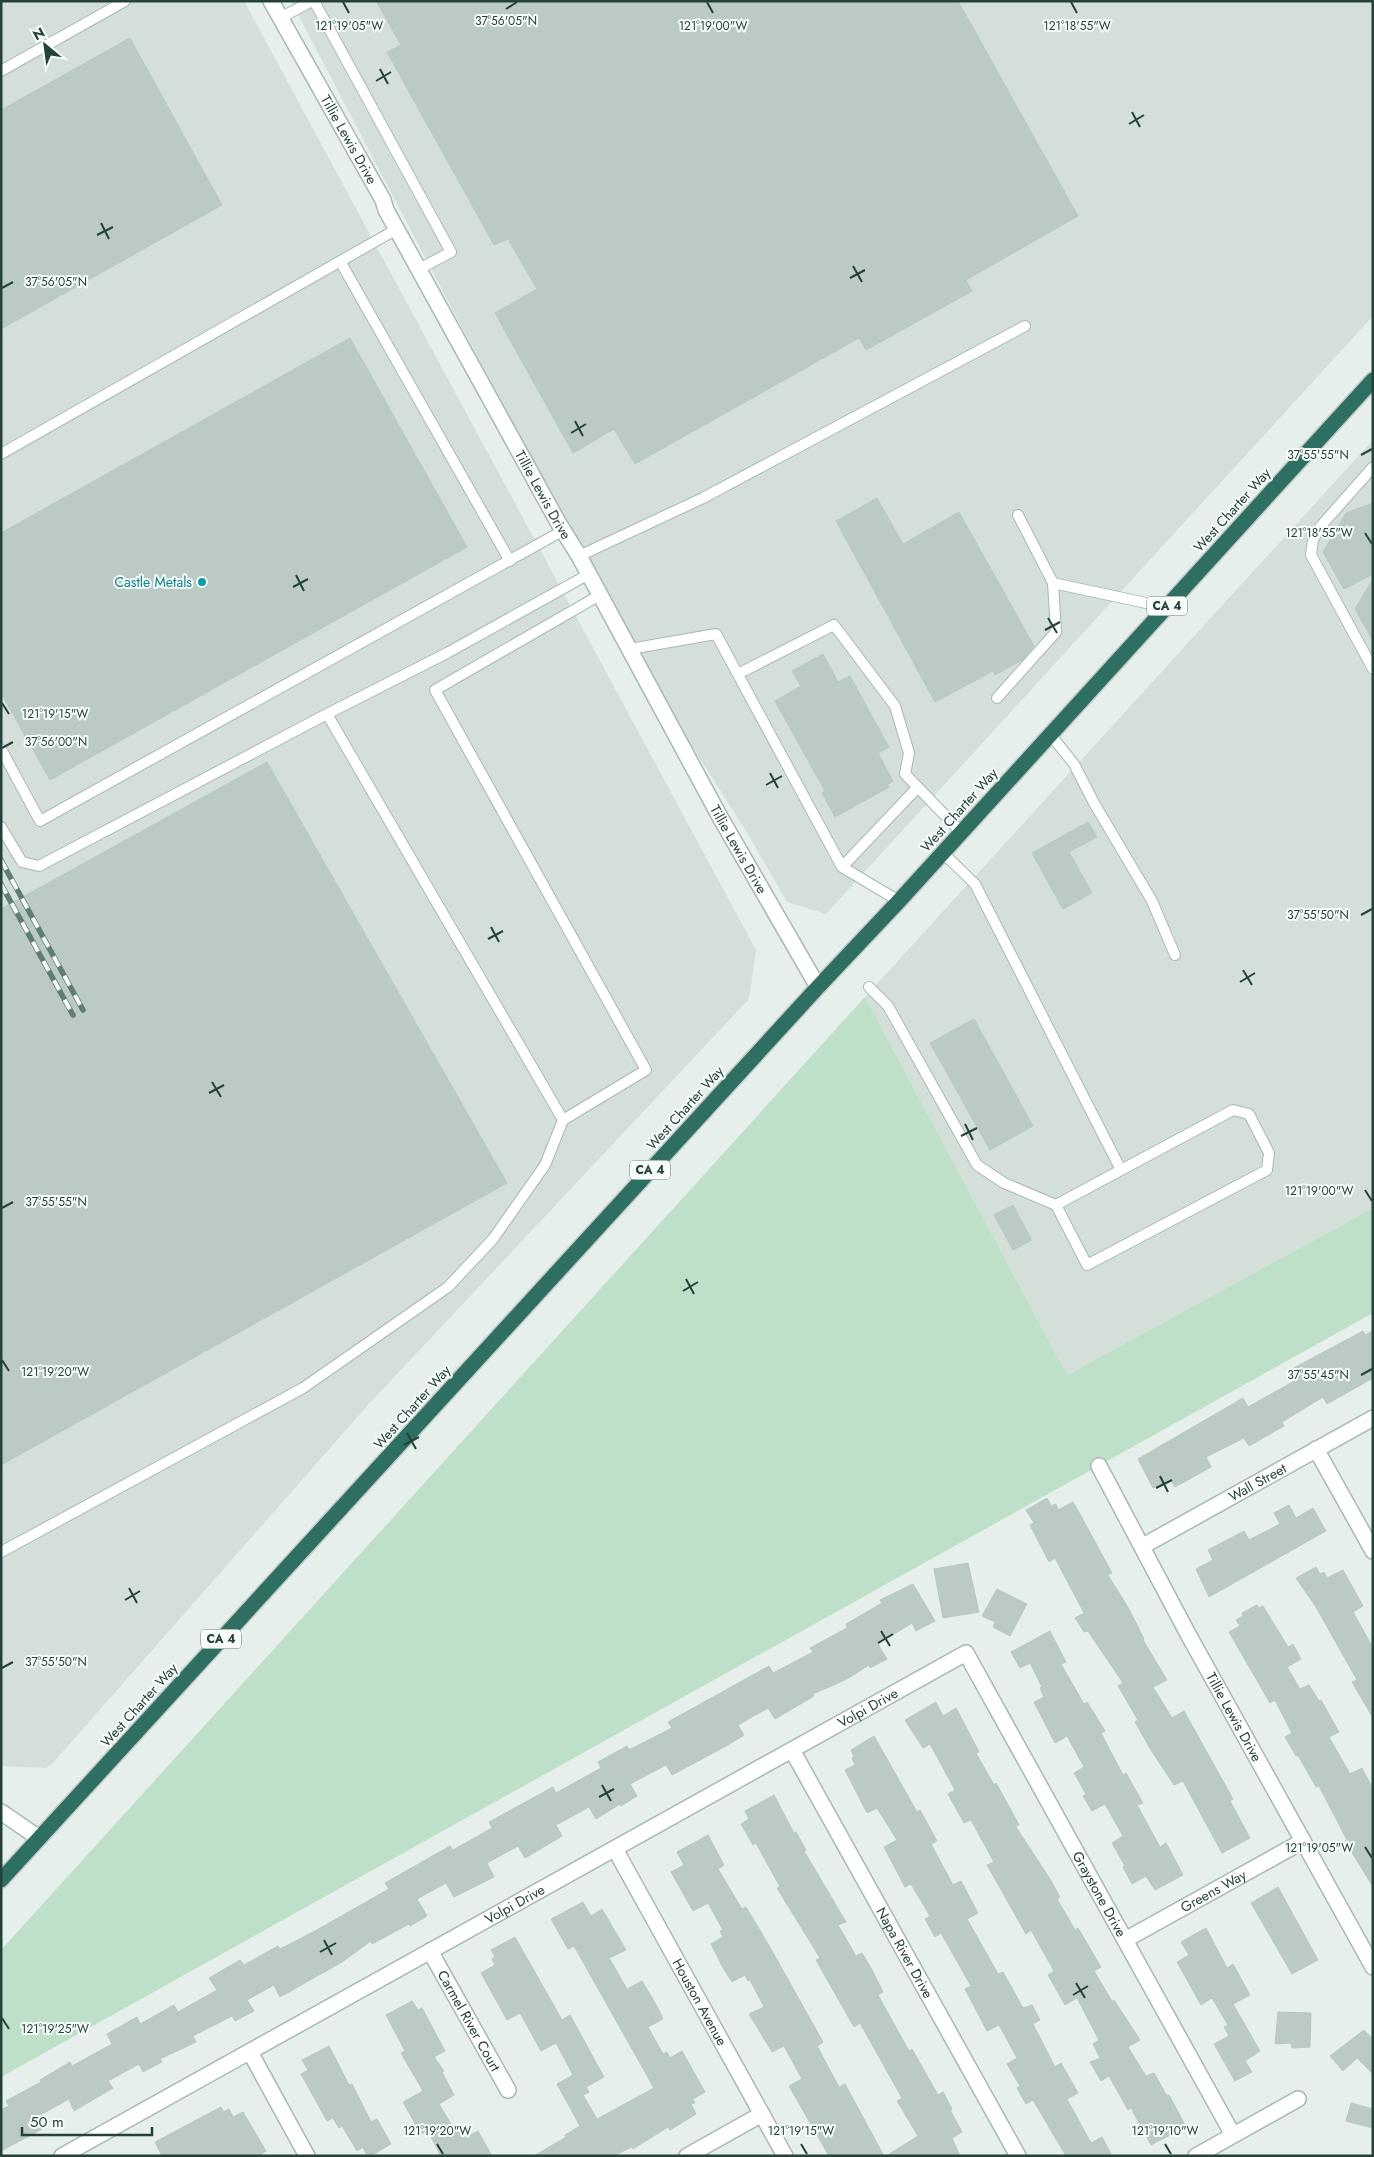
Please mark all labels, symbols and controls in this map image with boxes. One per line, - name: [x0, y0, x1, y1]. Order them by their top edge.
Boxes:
- text: 37°56'05"N: [475, 12, 537, 30]
- text: 121°19'05"W: [315, 17, 383, 35]
- text: 121°19'00"W: [679, 17, 747, 35]
- text: 121°18'55"W: [1043, 17, 1111, 35]
- north arrow: [20, 20, 70, 70]
- text: N: [29, 22, 48, 45]
- street label: Tillie Lewis Drive: [316, 91, 382, 188]
- text: 37°56'05"N: [25, 273, 87, 291]
- text: 37°55'55"N: [1287, 446, 1349, 464]
- street label: Tillie Lewis Drive: [510, 447, 576, 543]
- street label: West Charter Way: [1189, 463, 1276, 556]
- text: 121°18'55"W: [1285, 524, 1353, 542]
- place label: Castle Metals: [115, 572, 192, 592]
- marker: Castle Metals: [196, 576, 208, 588]
- road number: CA 4: [1147, 596, 1187, 616]
- text: 121°19'15"W: [22, 705, 88, 723]
- text: 37°56'00"N: [25, 733, 87, 751]
- street label: West Charter Way: [916, 763, 1003, 856]
- street label: Tillie Lewis Drive: [705, 801, 772, 897]
- text: 37°55'50"N: [1287, 906, 1349, 924]
- street label: West Charter Way: [642, 1061, 729, 1154]
- road number: CA 4: [630, 1160, 670, 1180]
- text: 121°19'00"W: [1285, 1182, 1353, 1200]
- text: 37°55'55"N: [25, 1193, 87, 1211]
- street label: West Charter Way: [369, 1360, 456, 1453]
- text: 121°19'20"W: [21, 1363, 89, 1381]
- text: 37°55'45"N: [1287, 1366, 1349, 1384]
- street label: Wall Street: [1225, 1458, 1291, 1506]
- road number: CA 4: [201, 1630, 241, 1648]
- text: 37°55'50"N: [25, 1653, 87, 1671]
- street label: West Charter Way: [96, 1658, 183, 1751]
- street label: Tillie Lewis Drive: [1201, 1669, 1267, 1765]
- street label: Volpi Drive: [834, 1683, 901, 1732]
- text: 121°19'05"W: [1285, 1839, 1353, 1857]
- street label: Graystone Drive: [1068, 1848, 1131, 1940]
- street label: Greens Way: [1177, 1864, 1250, 1917]
- street label: Volpi Drive: [481, 1879, 548, 1929]
- street label: Napa River Drive: [871, 1904, 938, 2002]
- street label: Houston Avenue: [668, 1955, 732, 2049]
- street label: Carmel River Court: [433, 1967, 506, 2076]
- text: 121°19'25"W: [21, 2020, 89, 2038]
- scale bar: [22, 2104, 152, 2136]
- text: 50 m: [30, 2111, 64, 2133]
- text: 121°19'20"W: [403, 2122, 471, 2140]
- text: 121°19'15"W: [768, 2122, 834, 2140]
- text: 121°19'10"W: [1132, 2122, 1198, 2140]

